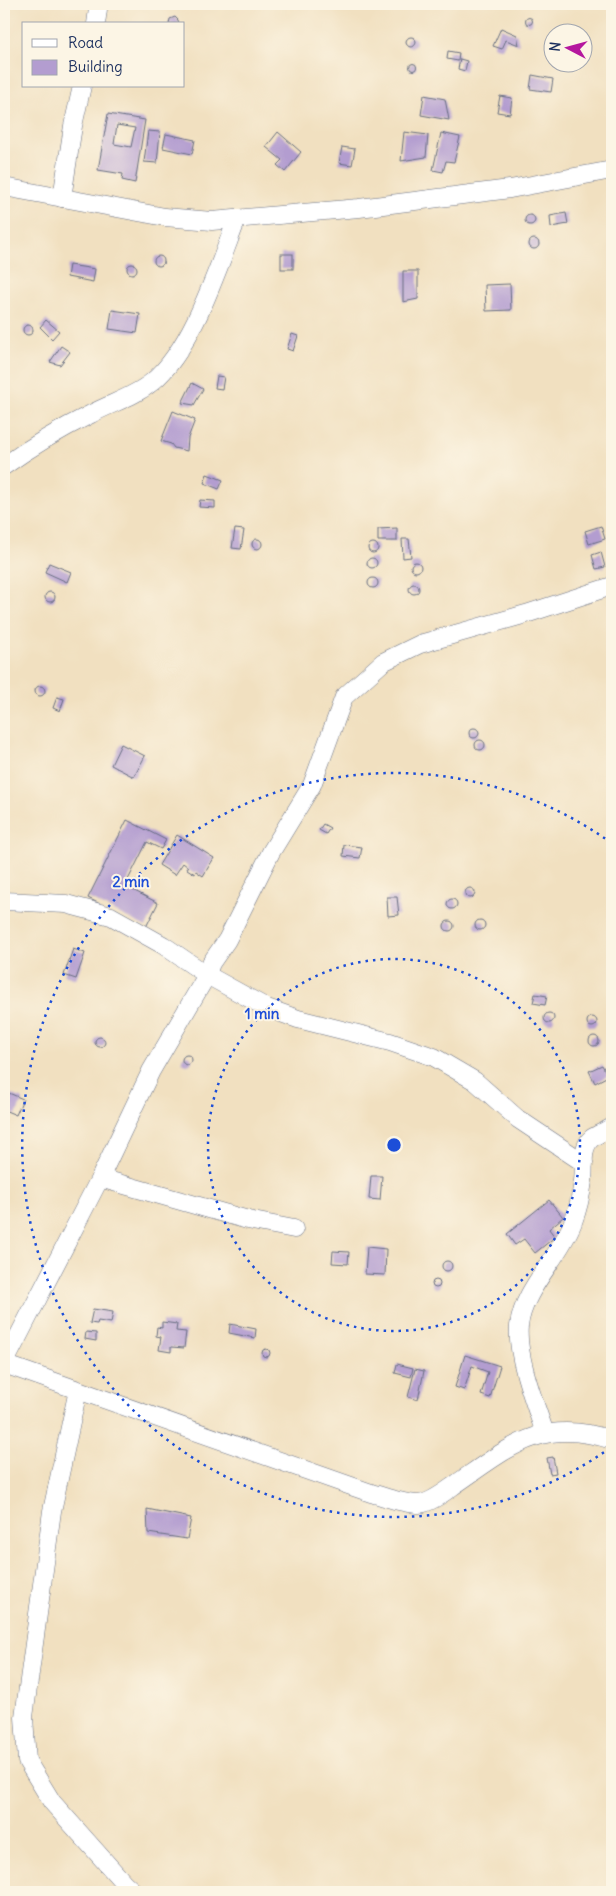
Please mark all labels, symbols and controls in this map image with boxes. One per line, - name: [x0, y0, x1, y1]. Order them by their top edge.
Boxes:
- legend: [22, 22, 185, 88]
- north arrow: [544, 22, 594, 72]
- text: Road: [68, 33, 103, 52]
- text: N: [546, 41, 565, 52]
- text: Building: [68, 57, 123, 76]
- text: 2 min: [113, 872, 150, 891]
- text: 1 min: [245, 1004, 280, 1023]
- centre of rings: [385, 1136, 403, 1154]

